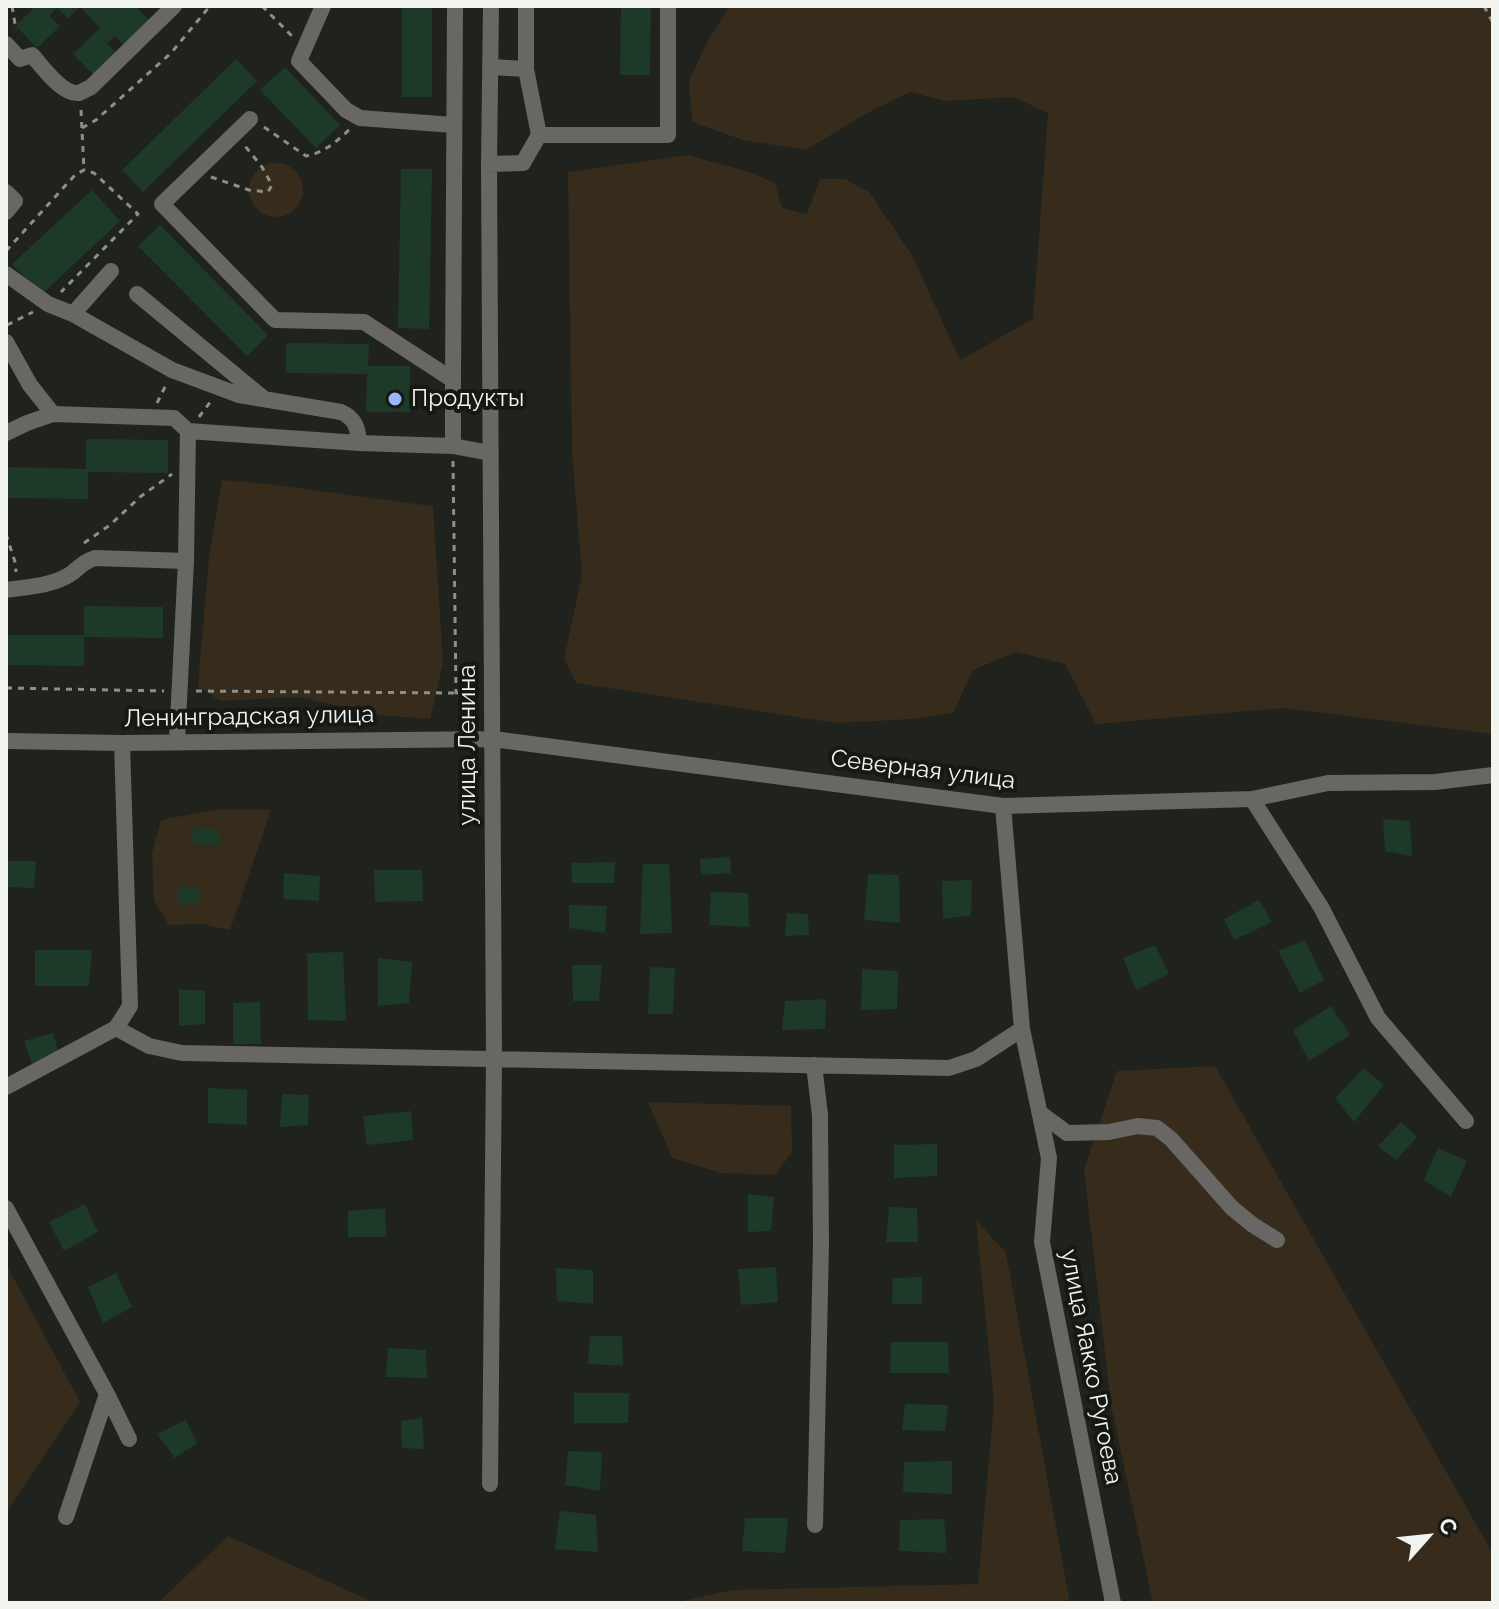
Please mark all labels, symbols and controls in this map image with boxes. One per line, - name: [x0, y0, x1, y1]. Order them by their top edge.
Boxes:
- place label: Продукты: [411, 385, 524, 413]
- marker: Продукты: [386, 390, 404, 408]
- street label: улица Ленина: [454, 665, 482, 825]
- street label: Ленинградская улица: [124, 700, 374, 734]
- street label: Северная улица: [829, 744, 1017, 796]
- street label: улица Яакко Ругоева: [1054, 1247, 1128, 1487]
- north arrow: [1387, 1497, 1467, 1577]
- text: С: [1433, 1513, 1463, 1539]

